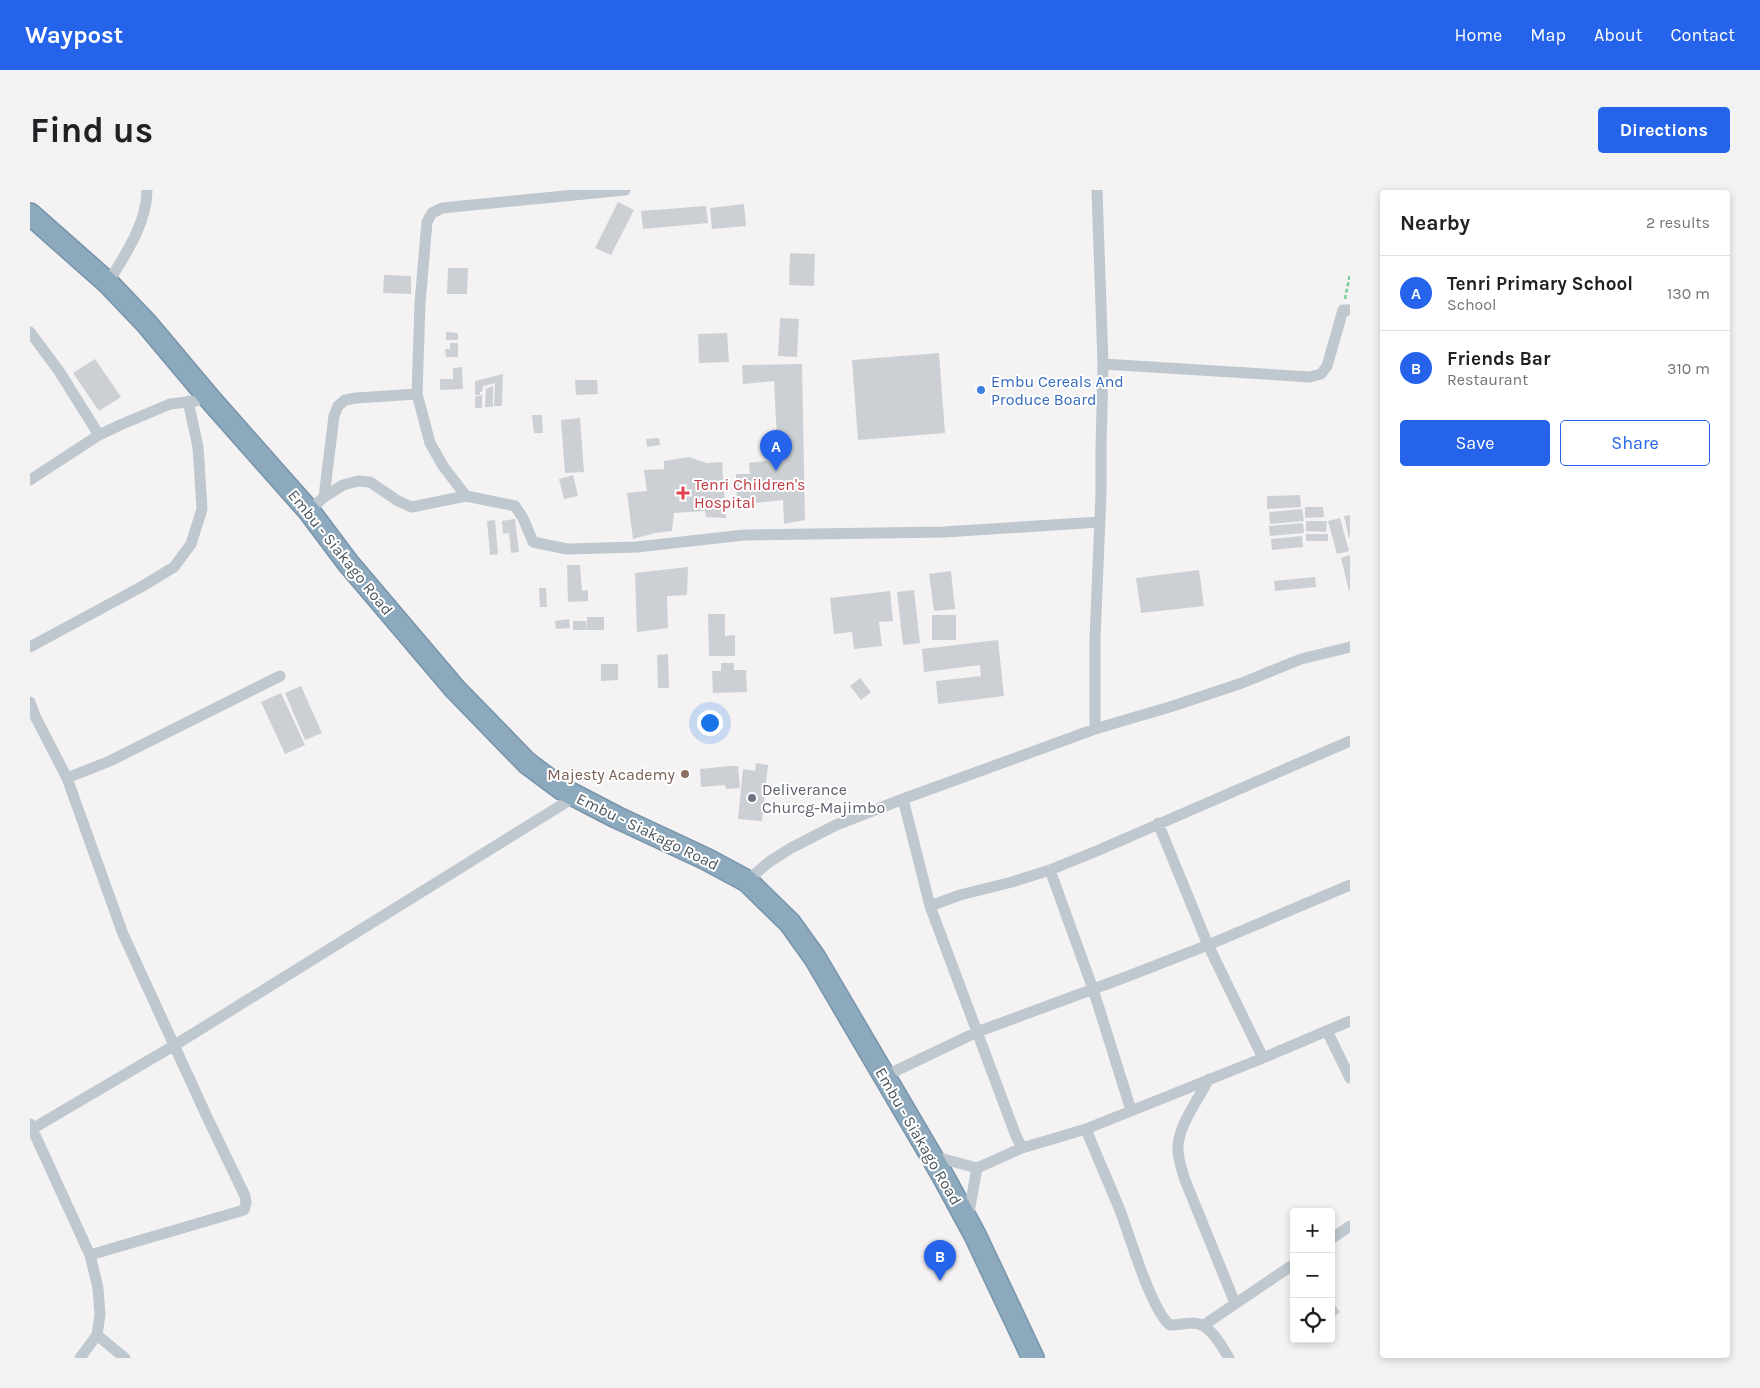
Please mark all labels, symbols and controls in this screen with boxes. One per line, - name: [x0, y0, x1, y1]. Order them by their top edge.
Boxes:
- text: Waypost: [25, 21, 123, 49]
- text: Home: [1454, 24, 1502, 46]
- text: Map: [1530, 24, 1566, 46]
- text: About: [1594, 24, 1643, 46]
- text: Contact: [1671, 24, 1735, 46]
- button: Directions: [1598, 107, 1730, 153]
- text: Find us: [30, 110, 153, 151]
- text: Nearby: [1400, 211, 1470, 235]
- text: 2 results: [1646, 213, 1710, 232]
- text: Tenri Primary School: [1447, 273, 1633, 295]
- text: A: [1411, 284, 1421, 303]
- text: 130 m: [1667, 284, 1710, 303]
- text: School: [1447, 295, 1497, 314]
- text: Friends Bar: [1447, 348, 1550, 370]
- text: B: [1411, 359, 1421, 378]
- text: 310 m: [1667, 359, 1710, 378]
- text: Restaurant: [1447, 370, 1528, 389]
- place label: Embu Cereals And Produce Board: [991, 372, 1124, 409]
- marker: Embu Cereals And Produce Board: [975, 384, 987, 396]
- button: Save: [1400, 420, 1550, 466]
- button: Share: [1560, 420, 1710, 466]
- pin: A: [760, 430, 792, 471]
- place label: Tenri Children's Hospital: [694, 475, 805, 512]
- street label: Embu - Siakago Road: [284, 486, 397, 619]
- marker: Tenri Children's Hospital: [676, 486, 690, 500]
- your location: [697, 710, 723, 736]
- place label: Majesty Academy: [547, 765, 676, 784]
- marker: Majesty Academy: [679, 768, 691, 780]
- place label: Deliverance Churcg-Majimbo: [762, 780, 885, 817]
- street label: Embu - Siakago Road: [574, 789, 722, 874]
- marker: Deliverance Churcg-Majimbo: [746, 792, 758, 804]
- street label: Embu - Siakago Road: [871, 1064, 966, 1208]
- map controls: [1290, 1208, 1335, 1343]
- button: +: [1290, 1208, 1335, 1253]
- pin: B: [924, 1240, 956, 1281]
- button: −: [1290, 1253, 1335, 1298]
- button: locate: [1290, 1298, 1335, 1343]

